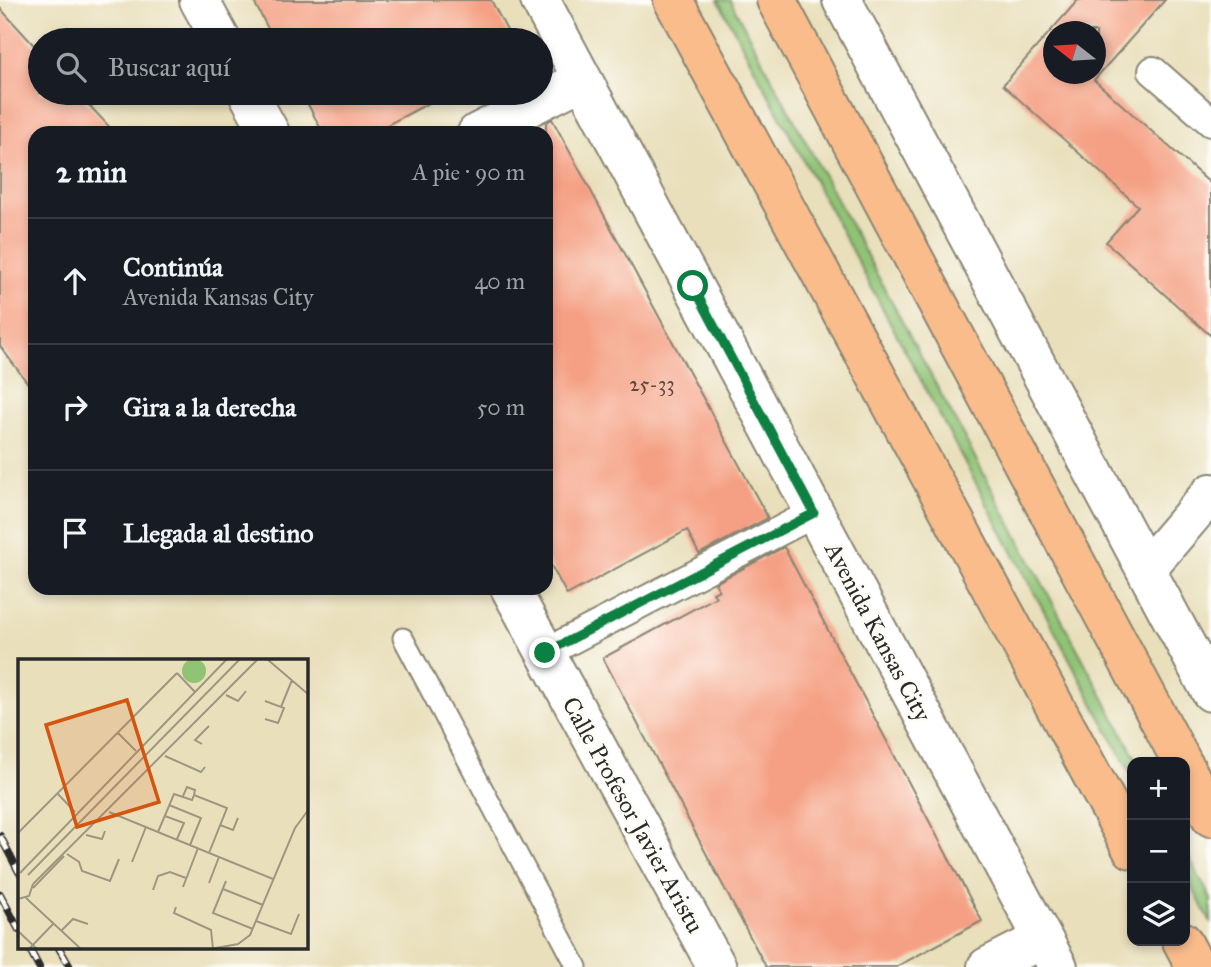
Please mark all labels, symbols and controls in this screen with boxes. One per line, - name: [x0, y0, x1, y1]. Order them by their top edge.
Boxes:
- north arrow: [1043, 21, 1106, 84]
- search box: [28, 28, 553, 105]
- icon: search: [52, 48, 90, 86]
- text: Buscar aquí: [108, 51, 230, 83]
- text: 2 min: [56, 154, 127, 190]
- text: A pie · 90 m: [412, 158, 525, 186]
- text: Continúa: [123, 251, 223, 283]
- icon: ahead: [56, 262, 94, 300]
- text: 40 m: [475, 267, 525, 295]
- route start: [677, 270, 708, 301]
- text: Avenida Kansas City: [123, 283, 314, 311]
- house number: 25-33: [629, 371, 675, 397]
- icon: right: [56, 388, 94, 426]
- text: Gira a la derecha: [123, 391, 296, 423]
- text: 50 m: [477, 393, 525, 421]
- icon: arrive: [56, 514, 94, 552]
- text: Llegada al destino: [123, 517, 314, 549]
- street label: Avenida Kansas City: [818, 536, 938, 727]
- route end: [529, 637, 560, 668]
- inset map: [18, 659, 308, 950]
- street label: Calle Profesor Javier Aristu: [556, 692, 711, 938]
- map controls: [1127, 757, 1190, 946]
- button: +: [1127, 757, 1190, 820]
- button: −: [1127, 820, 1190, 883]
- button: layers: [1127, 883, 1190, 946]

